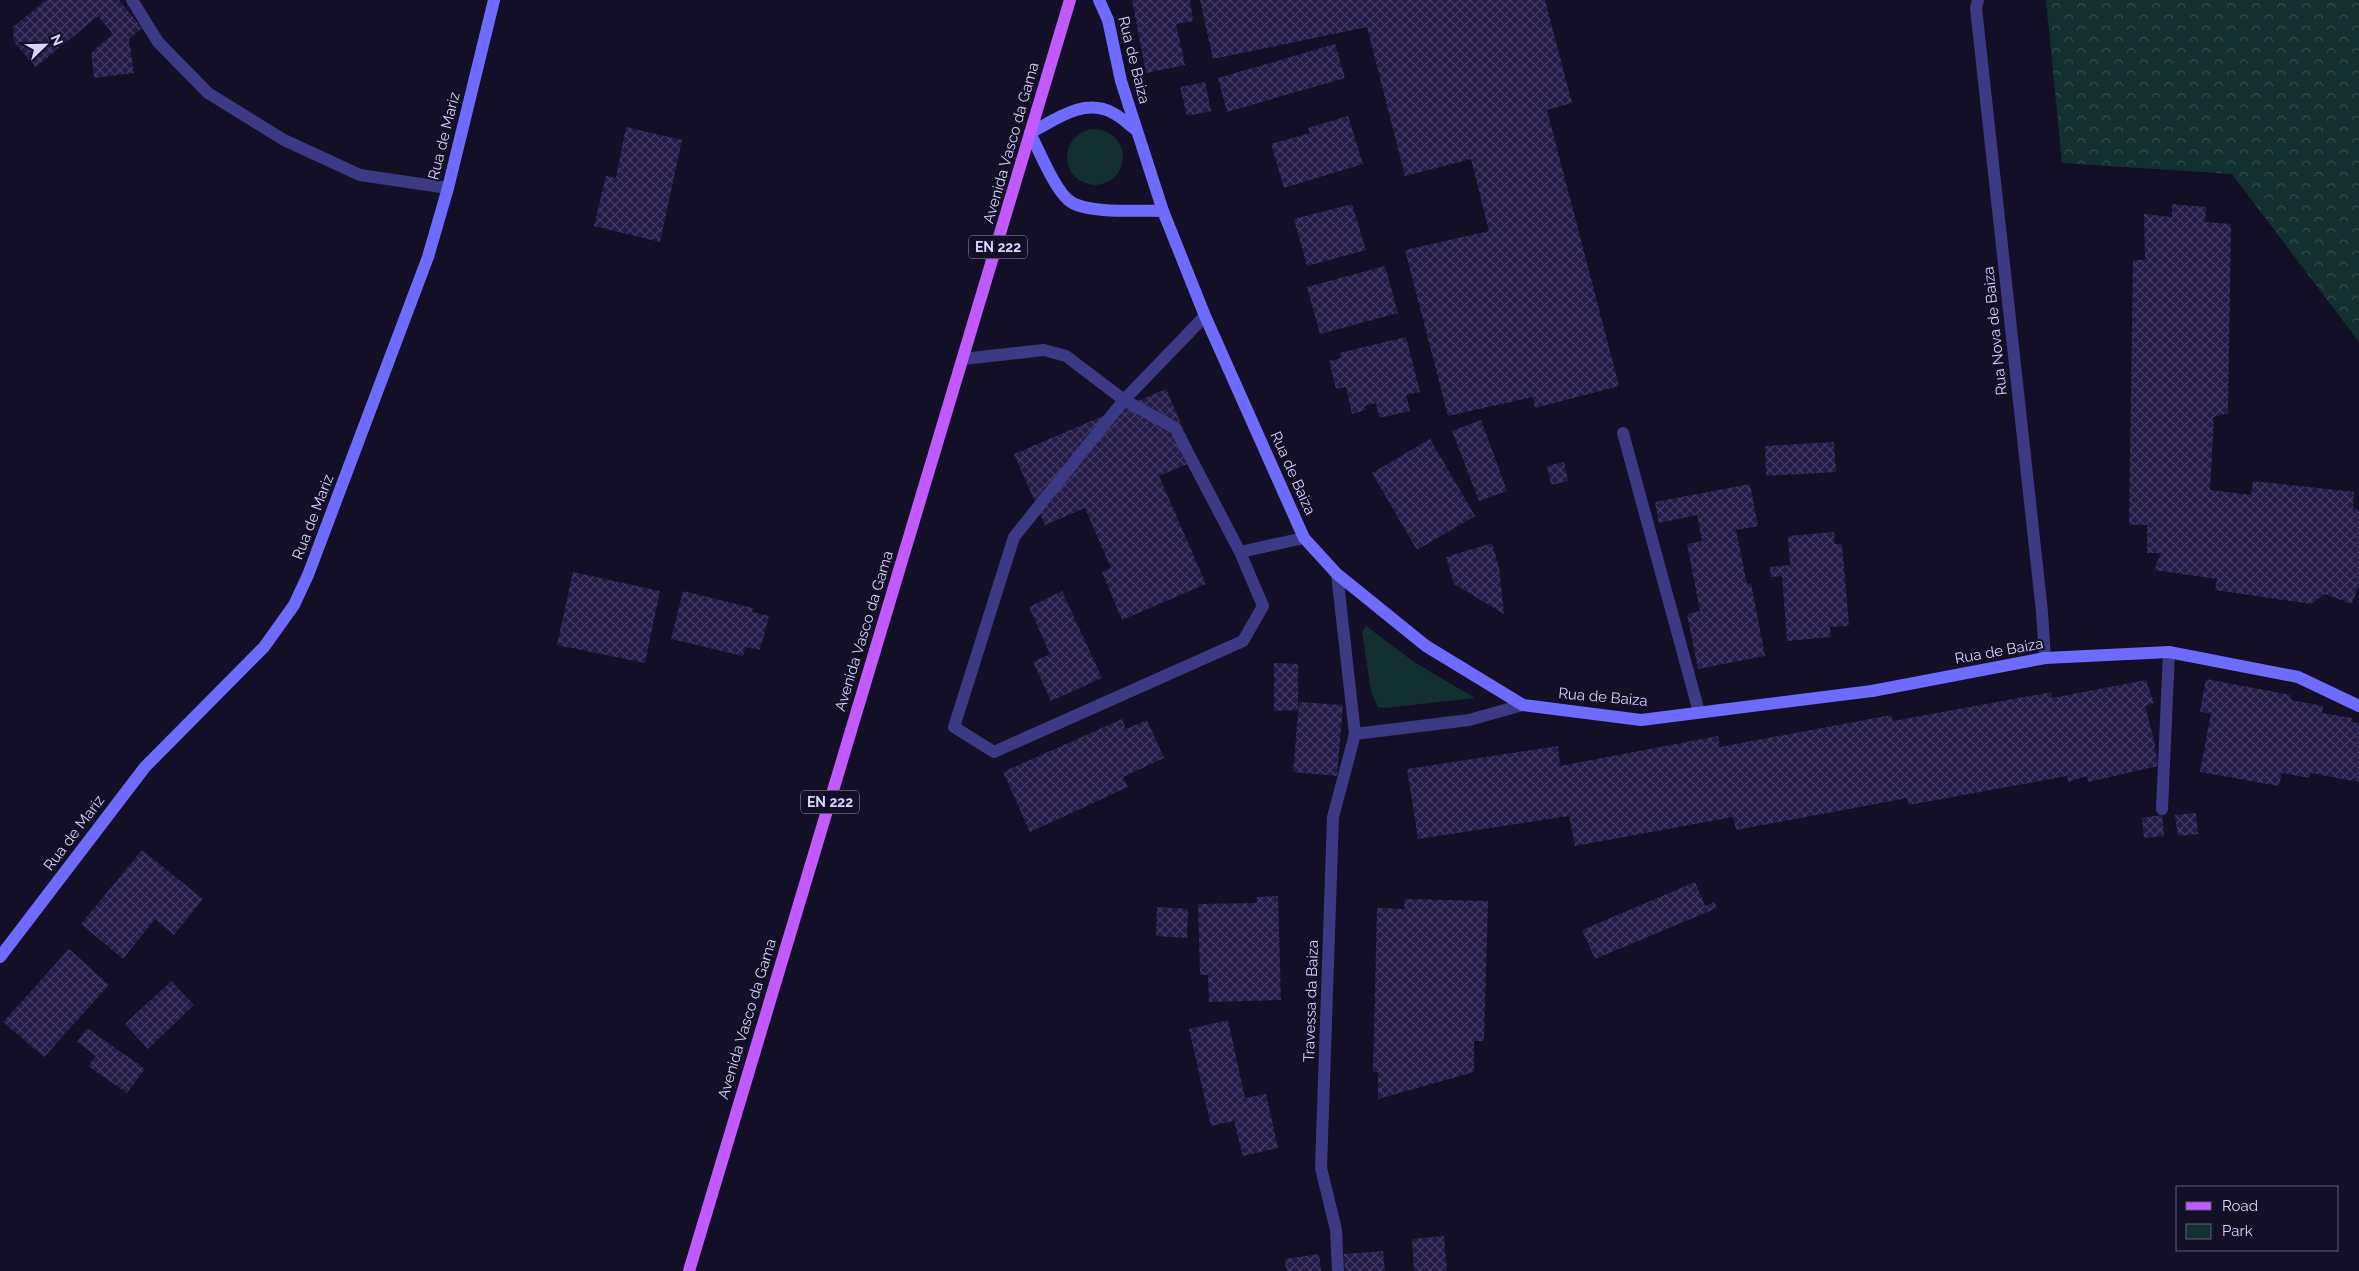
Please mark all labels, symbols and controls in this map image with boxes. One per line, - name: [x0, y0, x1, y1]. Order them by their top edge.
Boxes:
- street label: Rua de Baiza: [1114, 14, 1154, 106]
- north arrow: [20, 20, 70, 70]
- text: N: [48, 32, 66, 48]
- street label: Avenida Vasco da Gama: [979, 60, 1043, 226]
- street label: Rua de Mariz: [424, 90, 464, 182]
- road number: EN 222: [969, 236, 1027, 258]
- street label: Rua Nova de Baiza: [1979, 266, 2011, 396]
- street label: Rua de Baiza: [1267, 428, 1319, 518]
- street label: Rua de Mariz: [289, 472, 337, 562]
- street label: Avenida Vasco da Gama: [831, 549, 897, 713]
- street label: Rua de Baiza: [1953, 634, 2045, 668]
- street label: Rua de Baiza: [1558, 684, 1648, 710]
- road number: EN 222: [801, 790, 859, 814]
- street label: Rua de Mariz: [40, 792, 108, 874]
- street label: Avenida Vasco da Gama: [714, 937, 780, 1101]
- street label: Travessa da Baiza: [1300, 940, 1322, 1062]
- legend: [2176, 1186, 2339, 1251]
- text: Road: [2222, 1197, 2258, 1215]
- text: Park: [2222, 1222, 2253, 1240]

